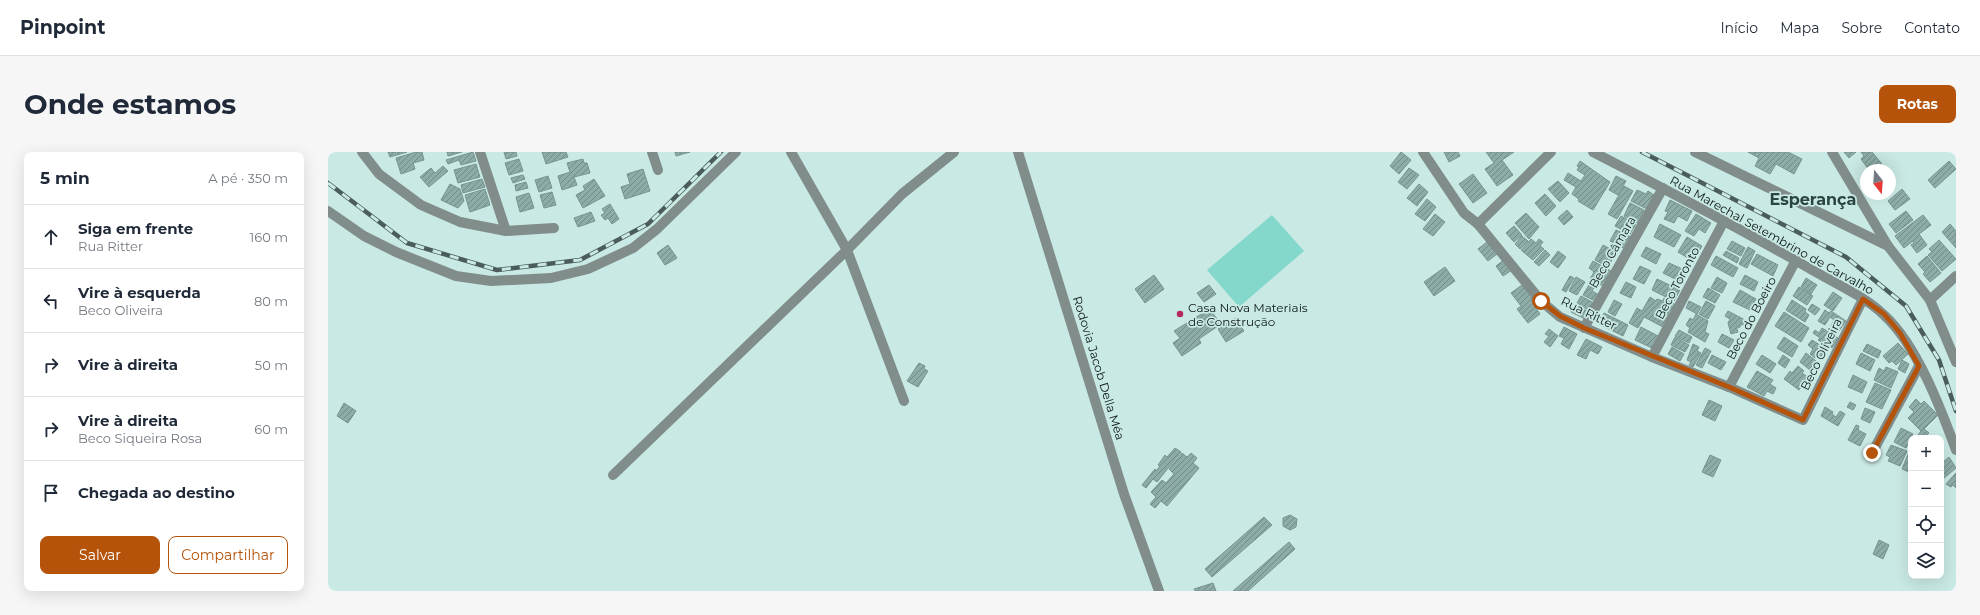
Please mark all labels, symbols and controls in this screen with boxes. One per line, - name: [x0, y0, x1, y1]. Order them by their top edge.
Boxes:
- text: Pinpoint: [20, 16, 105, 39]
- text: Início: [1720, 19, 1758, 37]
- text: Mapa: [1780, 19, 1820, 37]
- text: Sobre: [1842, 19, 1882, 37]
- text: Contato: [1904, 19, 1960, 37]
- button: Rotas: [1879, 85, 1956, 123]
- text: Onde estamos: [24, 87, 236, 121]
- north arrow: [1860, 164, 1896, 200]
- text: 5 min: [40, 168, 90, 188]
- text: A pé · 350 m: [208, 170, 288, 186]
- street label: Rua Marechal Setembrino de Carvalho: [1667, 172, 1877, 298]
- district label: Esperança: [1770, 190, 1856, 210]
- street label: Beco Câmara: [1585, 213, 1639, 291]
- text: Siga em frente: [78, 219, 193, 238]
- icon: ahead: [40, 226, 62, 248]
- text: 160 m: [250, 229, 288, 245]
- text: Rua Ritter: [78, 238, 143, 254]
- street label: Beco Toronto: [1652, 244, 1702, 322]
- street label: Beco do Boeiro: [1723, 274, 1779, 362]
- text: Vire à esquerda: [78, 283, 201, 302]
- icon: left: [40, 290, 62, 312]
- route start: [1532, 292, 1550, 310]
- text: 80 m: [254, 293, 288, 309]
- street label: Rua Ritter: [1559, 293, 1619, 333]
- street label: Rodovia Jacob Della Méa: [1070, 294, 1128, 442]
- place label: Casa Nova Materiais de Construção: [1188, 300, 1308, 329]
- text: Beco Oliveira: [78, 302, 163, 318]
- marker: Casa Nova Materiais de Construção: [1175, 309, 1185, 319]
- street label: Beco Oliveira: [1797, 316, 1845, 392]
- icon: right: [40, 354, 62, 376]
- text: Vire à direita: [78, 355, 178, 374]
- text: 50 m: [255, 357, 288, 373]
- text: Vire à direita: [78, 411, 178, 430]
- icon: right: [40, 418, 62, 440]
- text: 60 m: [254, 421, 288, 437]
- text: Beco Siqueira Rosa: [78, 430, 202, 446]
- map controls: [1908, 435, 1944, 579]
- button: +: [1908, 435, 1944, 471]
- route end: [1863, 444, 1881, 462]
- button: −: [1908, 471, 1944, 507]
- icon: arrive: [40, 482, 62, 504]
- text: Chegada ao destino: [78, 483, 235, 502]
- button: locate: [1908, 507, 1944, 543]
- button: Salvar: [40, 536, 160, 574]
- button: Compartilhar: [168, 536, 288, 574]
- button: layers: [1908, 543, 1944, 579]

